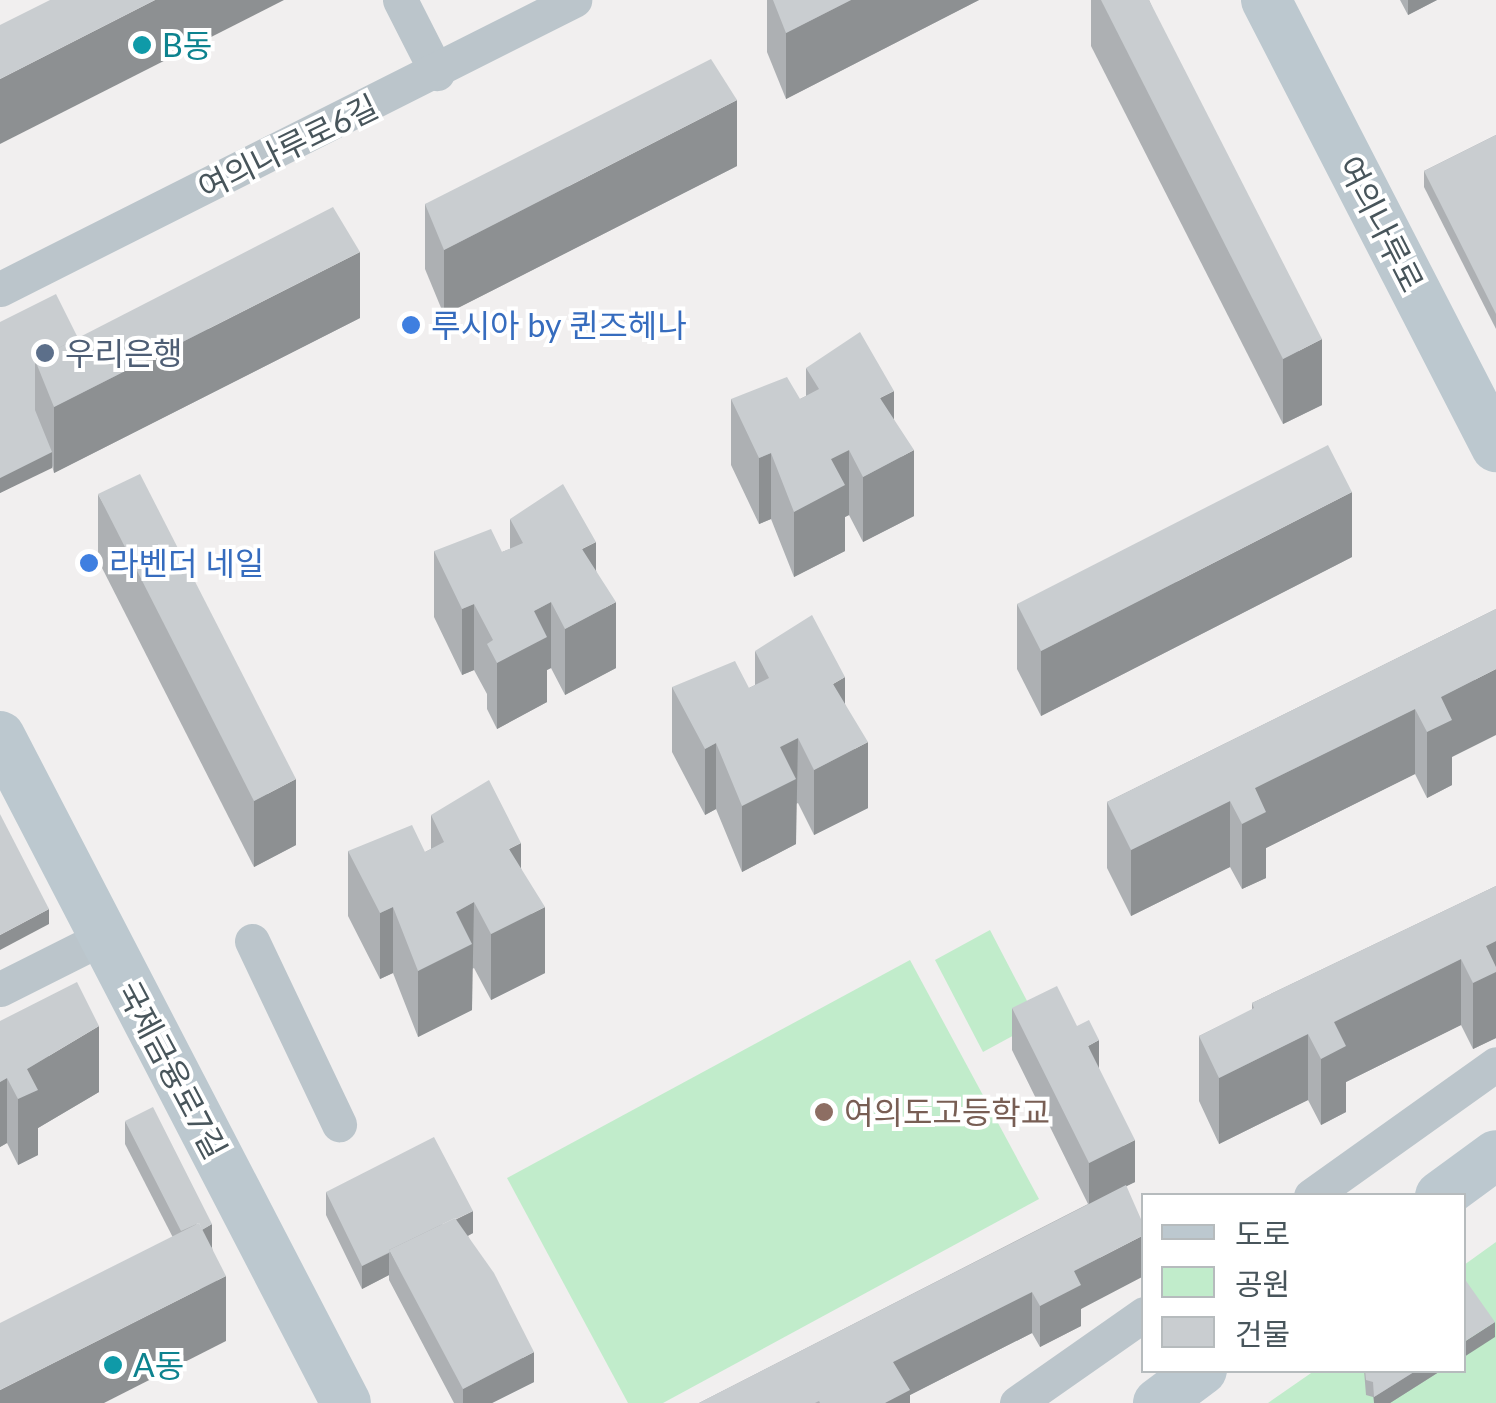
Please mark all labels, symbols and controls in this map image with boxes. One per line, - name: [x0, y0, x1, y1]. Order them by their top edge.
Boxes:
- place label: B동: [162, 26, 212, 64]
- marker: B동: [131, 34, 153, 56]
- street label: 여의나루로6길: [192, 87, 384, 207]
- street label: 여의나루로: [1330, 150, 1432, 298]
- place label: 루시아 by 퀸즈헤나: [431, 306, 687, 344]
- marker: 루시아 by 퀸즈헤나: [400, 314, 422, 336]
- place label: 우리은행: [65, 334, 183, 372]
- marker: 우리은행: [34, 342, 56, 364]
- place label: 라벤더 네일: [109, 544, 264, 582]
- marker: 라벤더 네일: [78, 552, 100, 574]
- street label: 국제금융로7길: [109, 975, 235, 1165]
- place label: 여의도고등학교: [844, 1093, 1050, 1131]
- marker: 여의도고등학교: [813, 1101, 835, 1123]
- legend: [1141, 1193, 1466, 1373]
- text: 도로: [1235, 1215, 1290, 1251]
- text: 공원: [1235, 1265, 1290, 1301]
- text: 건물: [1235, 1315, 1290, 1351]
- place label: A동: [133, 1346, 184, 1384]
- marker: A동: [102, 1354, 124, 1376]

